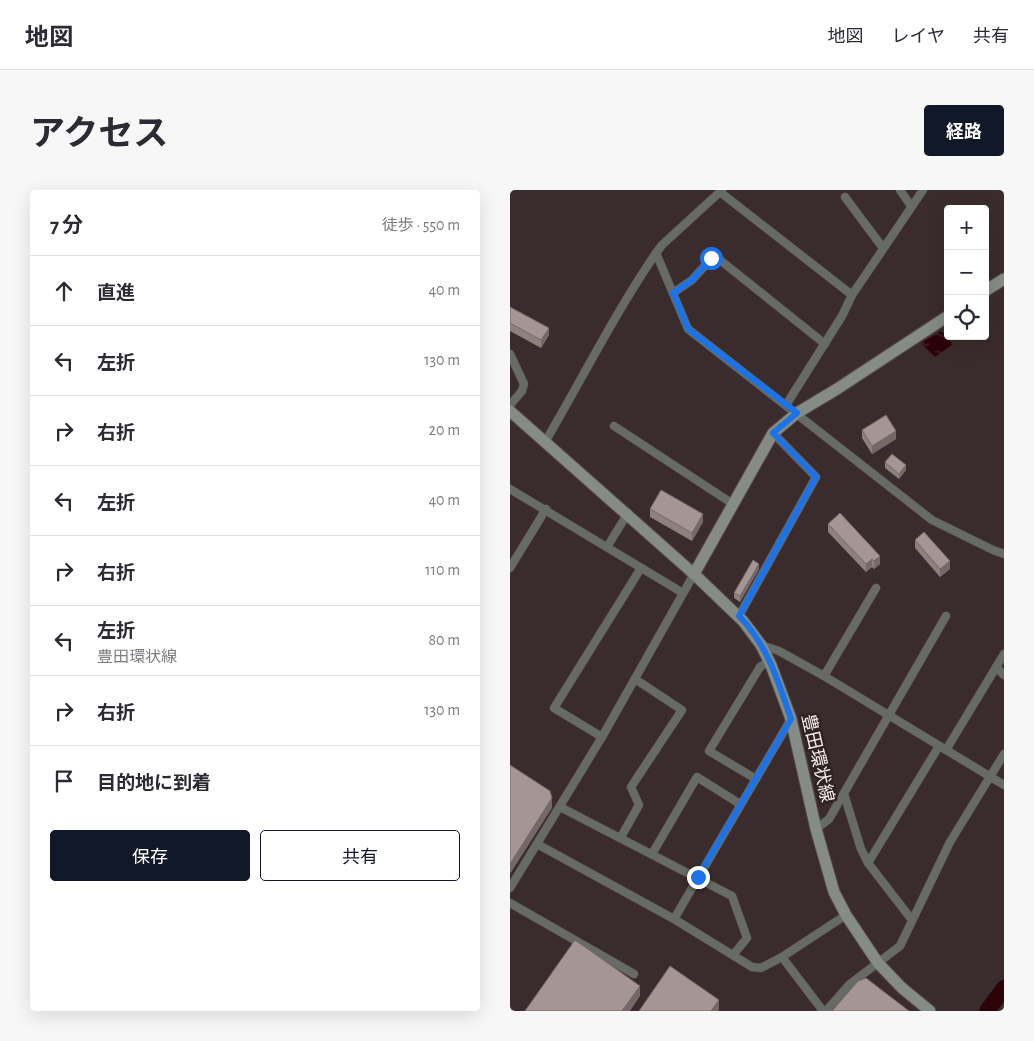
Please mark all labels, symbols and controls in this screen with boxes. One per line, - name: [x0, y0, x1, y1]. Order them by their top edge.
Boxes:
- text: 地図: [25, 26, 73, 50]
- text: 地図: [828, 28, 864, 46]
- text: レイヤ: [892, 28, 945, 46]
- text: 共有: [973, 28, 1009, 46]
- button: 経路: [924, 105, 1004, 156]
- text: アクセス: [30, 117, 168, 152]
- map controls: [944, 205, 989, 340]
- button: +: [944, 205, 989, 250]
- text: 7 分: [50, 215, 83, 236]
- text: 徒歩 · 550 m: [382, 217, 460, 233]
- route start: [700, 247, 723, 270]
- button: −: [944, 250, 989, 295]
- icon: ahead: [50, 277, 78, 305]
- text: 40 m: [428, 282, 460, 298]
- text: 直進: [97, 284, 135, 303]
- button: locate: [944, 295, 989, 340]
- icon: left: [50, 347, 78, 375]
- text: 130 m: [424, 352, 460, 368]
- text: 左折: [97, 354, 135, 373]
- icon: right: [50, 417, 78, 445]
- text: 20 m: [429, 422, 460, 438]
- text: 右折: [97, 424, 135, 443]
- icon: left: [50, 487, 78, 515]
- text: 40 m: [428, 492, 460, 508]
- text: 左折: [97, 494, 135, 513]
- icon: right: [50, 557, 78, 585]
- text: 110 m: [425, 562, 460, 578]
- text: 右折: [97, 564, 135, 583]
- text: 左折: [97, 622, 135, 641]
- icon: left: [50, 627, 78, 655]
- text: 80 m: [429, 632, 460, 648]
- text: 豊田環状線: [97, 649, 177, 665]
- icon: right: [50, 697, 78, 725]
- text: 130 m: [424, 702, 460, 718]
- text: 右折: [97, 704, 135, 723]
- street label: 豊田環状線: [798, 712, 838, 804]
- icon: arrive: [50, 767, 78, 795]
- text: 目的地に到着: [97, 774, 211, 793]
- button: 保存: [50, 830, 250, 881]
- button: 共有: [260, 830, 460, 881]
- route end: [687, 866, 710, 889]

